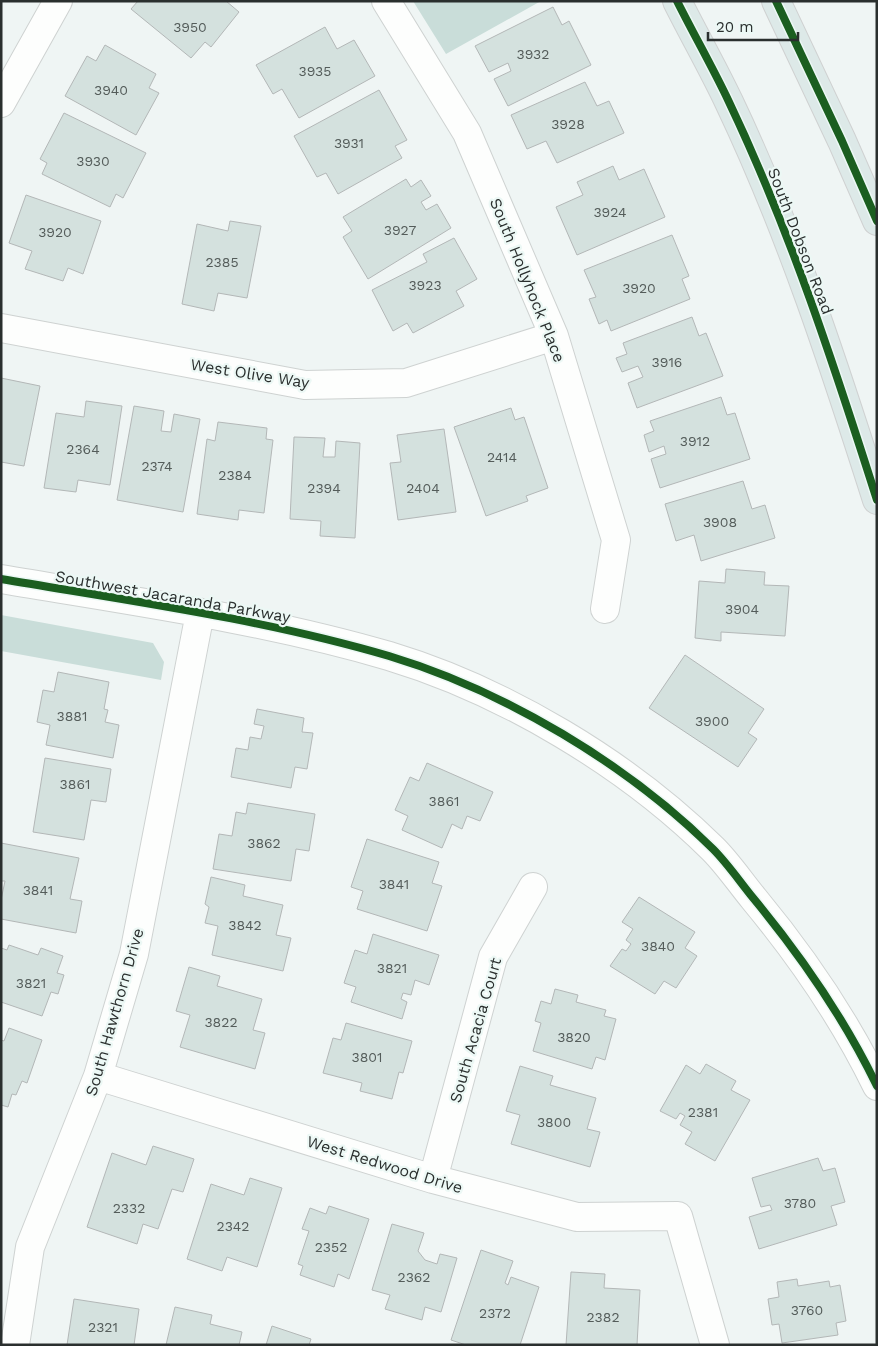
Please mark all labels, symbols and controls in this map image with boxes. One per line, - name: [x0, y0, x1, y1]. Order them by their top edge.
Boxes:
- scale bar: [708, 10, 798, 42]
- text: 20 m: [716, 18, 754, 36]
- house number: 3950: [173, 19, 207, 35]
- house number: 3932: [517, 46, 549, 62]
- house number: 3935: [299, 63, 331, 79]
- house number: 3940: [94, 82, 128, 98]
- house number: 3928: [551, 116, 585, 132]
- house number: 3931: [334, 135, 364, 151]
- house number: 3930: [76, 153, 110, 169]
- street label: South Dobson Road: [764, 165, 837, 317]
- street label: South Hollyhock Place: [486, 195, 569, 365]
- house number: 3924: [593, 204, 627, 220]
- house number: 3927: [384, 222, 416, 238]
- house number: 3920: [38, 224, 72, 240]
- house number: 2385: [205, 254, 239, 270]
- house number: 3923: [408, 277, 442, 293]
- house number: 3920: [622, 280, 656, 296]
- house number: 3916: [652, 354, 682, 370]
- street label: West Olive Way: [189, 355, 311, 392]
- house number: 3912: [680, 433, 710, 449]
- house number: 2364: [66, 441, 100, 457]
- house number: 2414: [487, 449, 517, 465]
- house number: 2374: [141, 458, 173, 474]
- house number: 2384: [218, 467, 252, 483]
- house number: 2394: [307, 480, 341, 496]
- house number: 2404: [406, 480, 440, 496]
- house number: 3908: [703, 514, 737, 530]
- street label: Southwest Jacaranda Parkway: [54, 566, 293, 627]
- house number: 3904: [725, 601, 759, 617]
- house number: 3881: [57, 708, 87, 724]
- house number: 3900: [695, 713, 729, 729]
- house number: 3861: [60, 776, 90, 792]
- house number: 3861: [429, 793, 459, 809]
- house number: 3862: [247, 835, 281, 851]
- house number: 3841: [379, 876, 409, 892]
- house number: 3841: [23, 882, 53, 898]
- house number: 3842: [228, 917, 262, 933]
- street label: South Hawthorn Drive: [81, 926, 148, 1098]
- house number: 3840: [641, 938, 675, 954]
- street label: South Acacia Court: [446, 955, 505, 1105]
- house number: 3821: [377, 960, 407, 976]
- house number: 3821: [16, 975, 46, 991]
- house number: 3822: [204, 1014, 238, 1030]
- house number: 3820: [557, 1029, 591, 1045]
- house number: 3801: [352, 1049, 382, 1065]
- house number: 2381: [688, 1104, 718, 1120]
- house number: 3800: [537, 1114, 571, 1130]
- street label: West Redwood Drive: [305, 1132, 465, 1197]
- house number: 3780: [784, 1195, 816, 1211]
- house number: 2332: [113, 1200, 145, 1216]
- house number: 2342: [216, 1218, 250, 1234]
- house number: 2352: [315, 1239, 347, 1255]
- house number: 2362: [398, 1269, 431, 1285]
- house number: 3760: [791, 1302, 823, 1318]
- house number: 2372: [479, 1305, 511, 1321]
- house number: 2382: [586, 1309, 620, 1325]
- house number: 2321: [88, 1319, 118, 1335]

